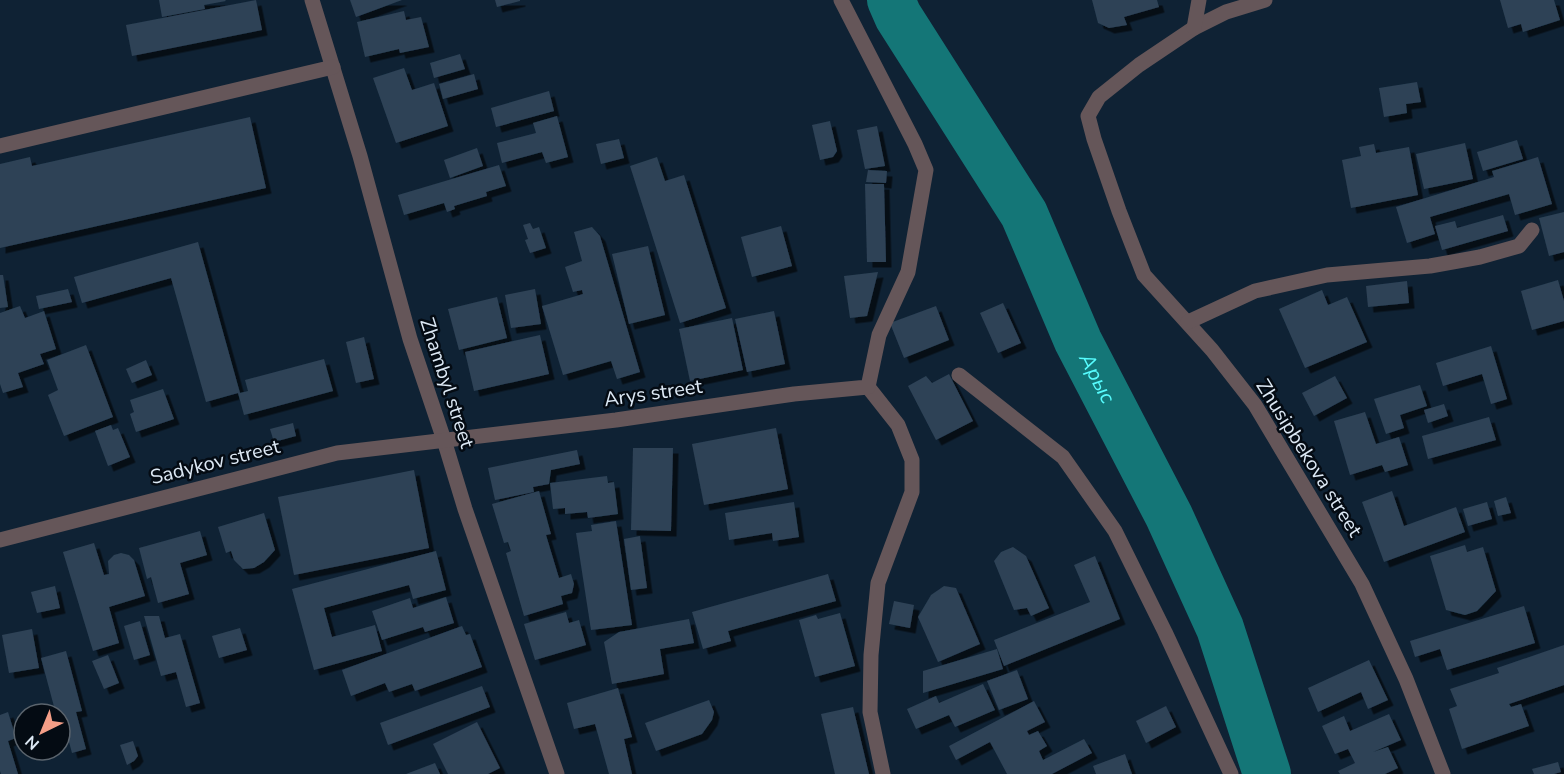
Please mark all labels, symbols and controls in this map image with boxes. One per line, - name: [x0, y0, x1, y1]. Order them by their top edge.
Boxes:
- street label: Zhambyl street: [413, 314, 481, 453]
- water label: Арыс: [1072, 347, 1122, 408]
- street label: Arys street: [602, 373, 705, 413]
- street label: Zhusipbekova street: [1250, 374, 1369, 543]
- street label: Sadykov street: [147, 433, 284, 491]
- north arrow: [12, 702, 72, 762]
- text: N: [21, 730, 44, 754]

